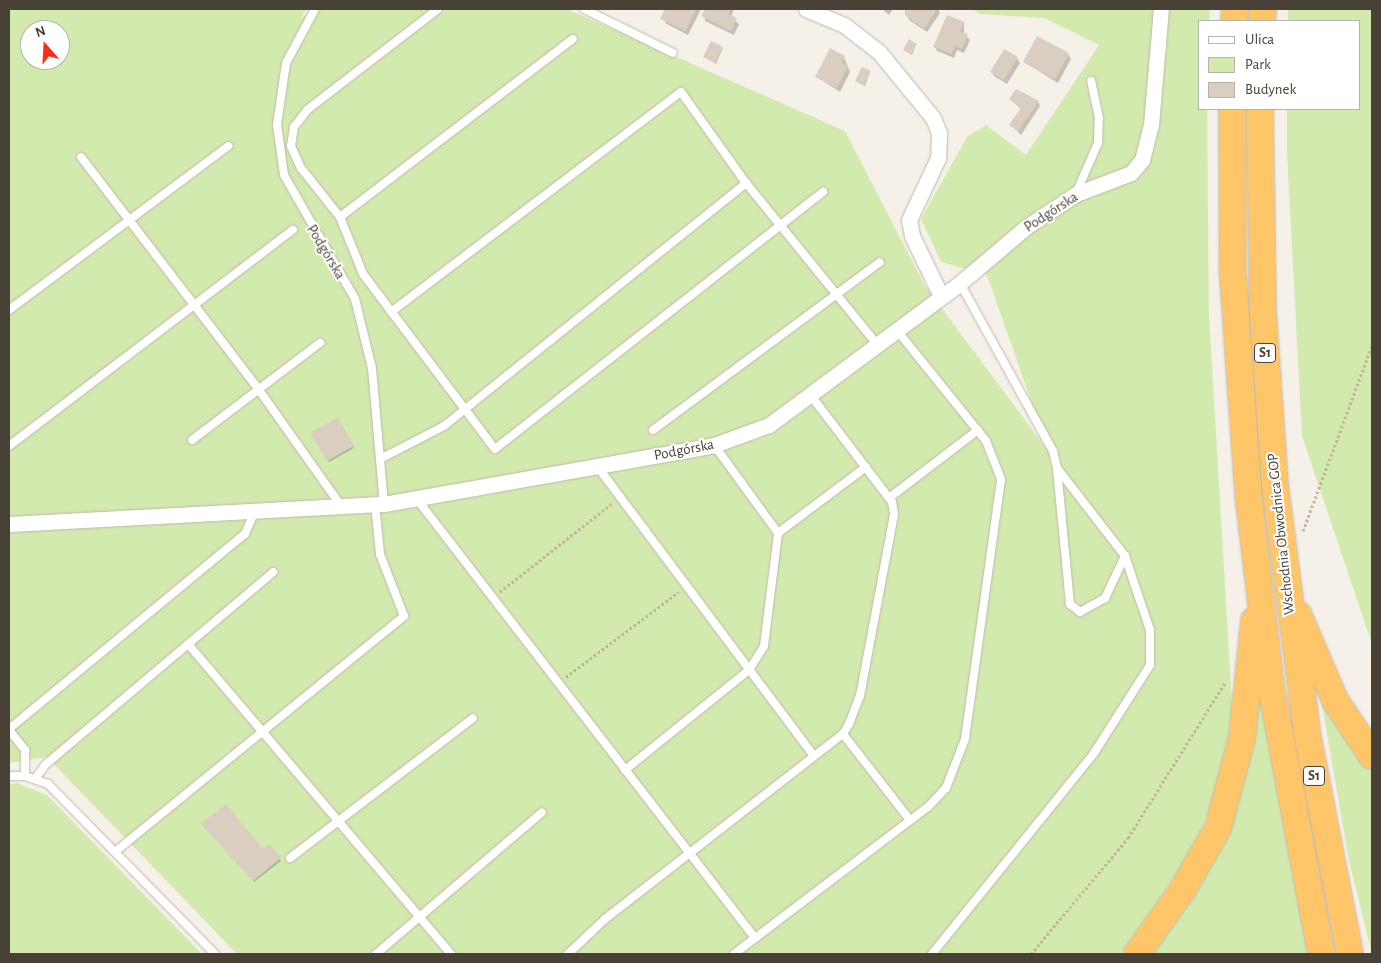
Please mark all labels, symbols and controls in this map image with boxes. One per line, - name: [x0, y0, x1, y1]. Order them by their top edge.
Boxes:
- north arrow: [20, 20, 70, 70]
- legend: [1198, 20, 1361, 110]
- text: N: [34, 24, 47, 40]
- text: Ulica: [1245, 32, 1274, 47]
- text: Park: [1245, 57, 1271, 72]
- text: Budynek: [1245, 82, 1296, 97]
- street label: Podgórska: [1021, 188, 1081, 236]
- street label: Podgórska: [303, 221, 349, 283]
- road number: S1: [1254, 342, 1276, 364]
- street label: Podgórska: [652, 435, 716, 465]
- street label: Wschodnia Obwodnica GOP: [1264, 452, 1298, 616]
- road number: S1: [1303, 764, 1325, 788]

